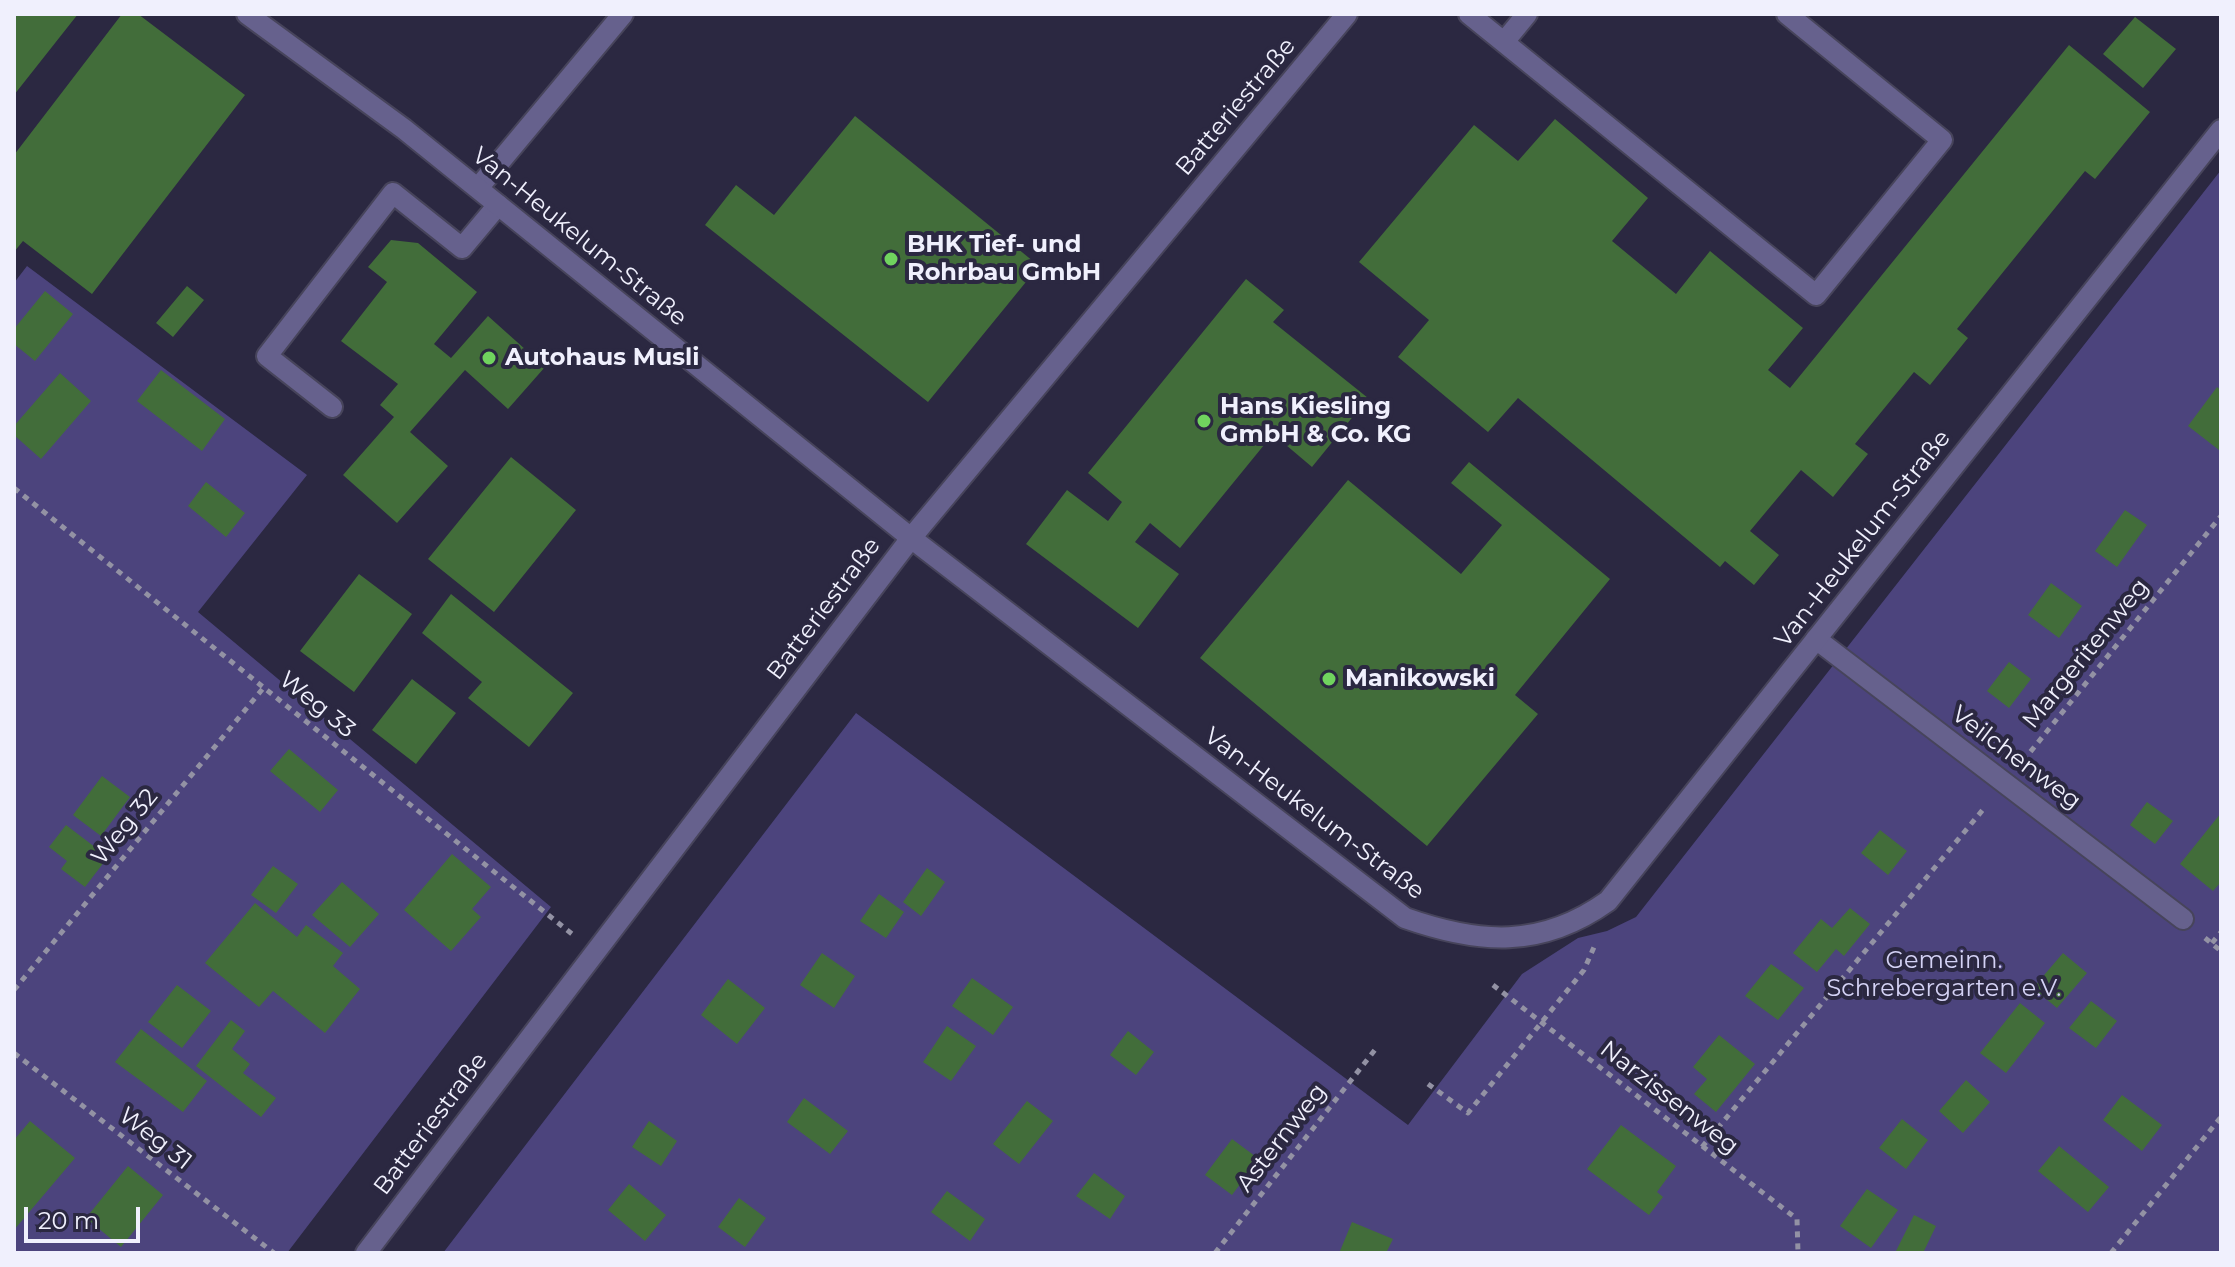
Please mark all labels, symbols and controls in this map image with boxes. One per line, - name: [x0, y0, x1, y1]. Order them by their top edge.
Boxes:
- street label: Batteriestraße: [1170, 32, 1302, 182]
- street label: Van-Heukelum-Straße: [466, 141, 692, 333]
- place label: BHK Tief- und Rohrbau GmbH: [907, 231, 1101, 287]
- marker: BHK Tief- und Rohrbau GmbH: [882, 250, 900, 268]
- place label: Autohaus Musli: [505, 344, 699, 372]
- marker: Autohaus Musli: [480, 349, 498, 367]
- place label: Hans Kiesling GmbH & Co. KG: [1220, 393, 1412, 449]
- marker: Hans Kiesling GmbH & Co. KG: [1195, 412, 1213, 430]
- street label: Van-Heukelum-Straße: [1769, 425, 1957, 653]
- street label: Batteriestraße: [761, 532, 887, 686]
- street label: Margeritenweg: [2017, 573, 2155, 735]
- place label: Manikowski: [1345, 665, 1495, 693]
- street label: Weg 33: [273, 666, 361, 744]
- marker: Manikowski: [1320, 670, 1338, 688]
- street label: Veilchenweg: [1946, 700, 2086, 816]
- street label: Van-Heukelum-Straße: [1198, 722, 1430, 906]
- street label: Weg 32: [86, 783, 164, 871]
- park label: Gemeinn. Schrebergarten e.V.: [1827, 947, 2061, 1003]
- street label: Narzissenweg: [1594, 1035, 1744, 1161]
- street label: Batteriestraße: [368, 1047, 494, 1201]
- street label: Asternweg: [1231, 1078, 1333, 1198]
- street label: Weg 31: [113, 1102, 197, 1176]
- scale bar: [28, 1191, 144, 1241]
- text: 20 m: [38, 1206, 99, 1235]

